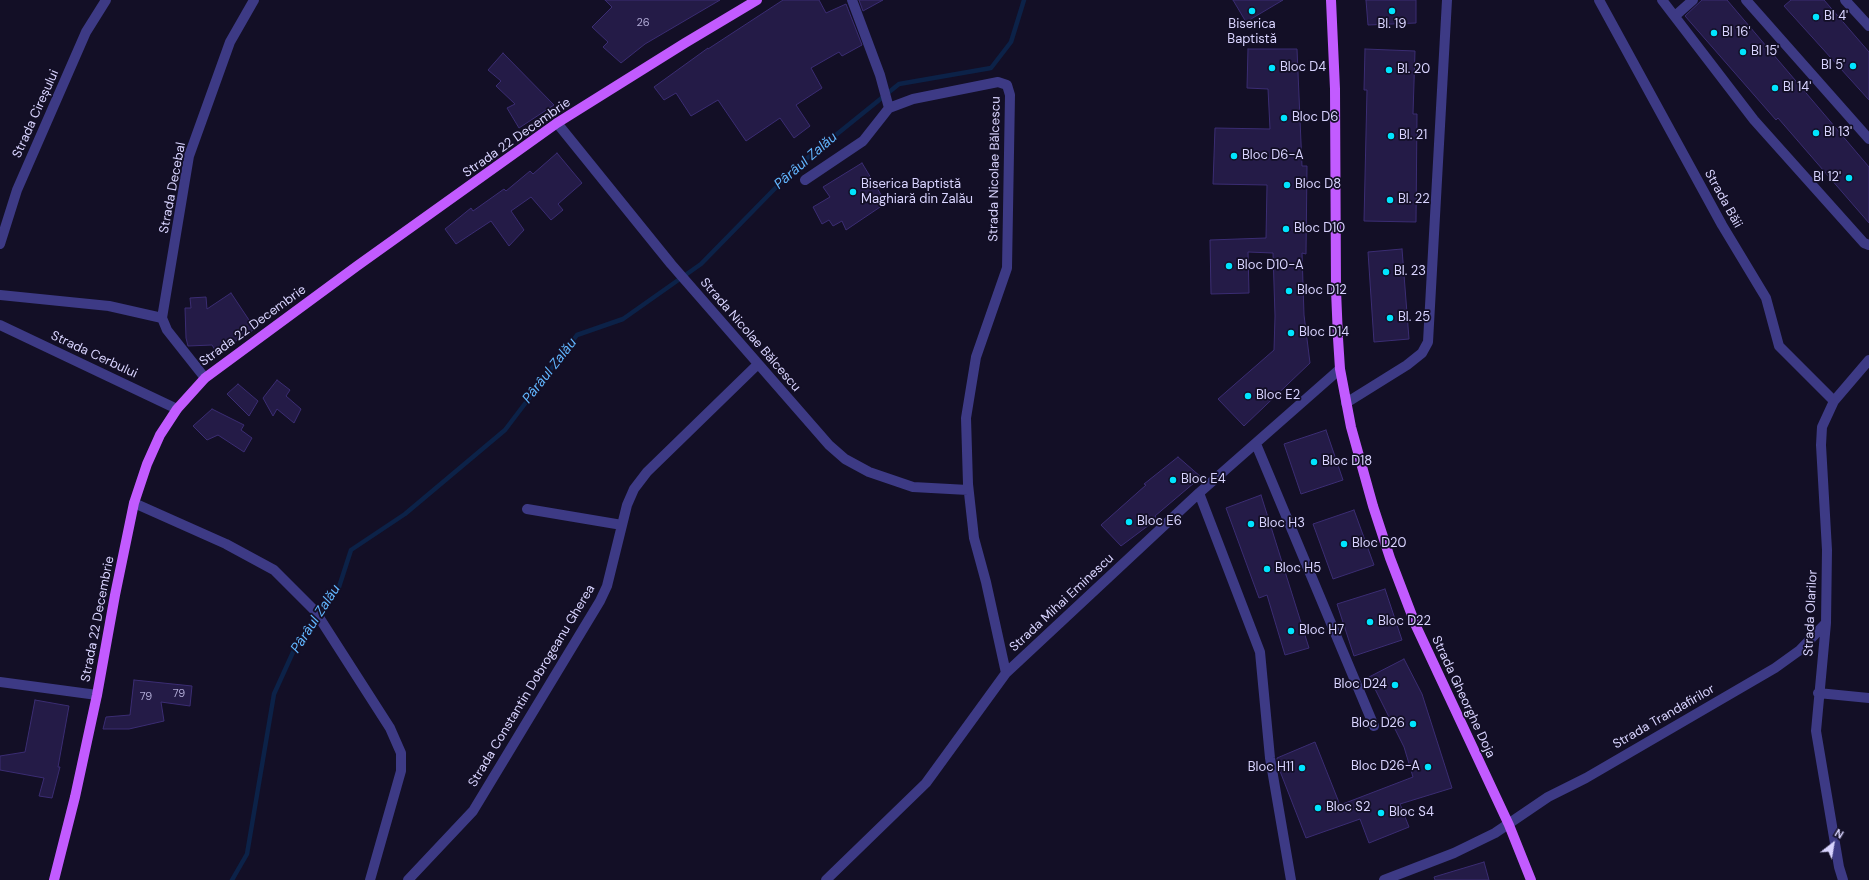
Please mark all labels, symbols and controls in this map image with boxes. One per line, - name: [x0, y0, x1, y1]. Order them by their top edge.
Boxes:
- marker: Biserica Baptistă: [1247, 6, 1257, 16]
- marker: Bl. 19: [1387, 6, 1397, 16]
- place label: Bl 4': [1824, 9, 1848, 25]
- marker: Bl 4': [1811, 12, 1821, 22]
- house number: 26: [636, 16, 650, 30]
- place label: Biserica Baptistă: [1227, 17, 1277, 48]
- place label: Bl. 19: [1378, 17, 1406, 33]
- place label: Bl 16': [1722, 25, 1750, 41]
- marker: Bl 16': [1709, 28, 1719, 38]
- place label: Bl 15': [1751, 44, 1779, 60]
- marker: Bl 15': [1738, 47, 1748, 57]
- place label: Bl 5': [1821, 58, 1845, 74]
- place label: Bloc D4: [1280, 60, 1326, 76]
- marker: Bl 5': [1848, 61, 1858, 71]
- place label: Bl. 20: [1397, 62, 1430, 78]
- marker: Bloc D4: [1267, 63, 1277, 73]
- marker: Bl. 20: [1384, 65, 1394, 75]
- street label: Strada Cireșului: [10, 67, 62, 161]
- place label: Bl 14': [1783, 80, 1811, 96]
- marker: Bl 14': [1770, 83, 1780, 93]
- street label: Strada 22 Decembrie: [460, 95, 574, 181]
- street label: Strada Nicolae Bălcescu: [986, 96, 1004, 242]
- place label: Bloc D6: [1292, 110, 1338, 126]
- marker: Bloc D6: [1279, 113, 1289, 123]
- place label: Bl 13': [1824, 125, 1852, 141]
- place label: Bl. 21: [1399, 128, 1427, 144]
- marker: Bl 13': [1811, 128, 1821, 138]
- water label: Pârâul Zalău: [771, 129, 841, 193]
- marker: Bl. 21: [1386, 131, 1396, 141]
- street label: Strada Decebal: [157, 141, 189, 235]
- place label: Bloc D6-A: [1242, 148, 1304, 164]
- marker: Bloc D6-A: [1229, 151, 1239, 161]
- street label: Strada Băii: [1701, 167, 1745, 231]
- place label: Bl 12': [1813, 170, 1841, 186]
- marker: Bl 12': [1844, 173, 1854, 183]
- place label: Biserica Baptistă Maghiară din Zalău: [861, 177, 973, 208]
- place label: Bloc D8: [1295, 177, 1341, 193]
- marker: Bloc D8: [1282, 180, 1292, 190]
- marker: Biserica Baptistă Maghiară din Zalău: [848, 187, 858, 197]
- place label: Bl. 22: [1398, 192, 1430, 208]
- marker: Bl. 22: [1385, 195, 1395, 205]
- place label: Bloc D10: [1294, 221, 1345, 237]
- marker: Bloc D10: [1281, 224, 1291, 234]
- place label: Bloc D10-A: [1237, 258, 1304, 274]
- marker: Bloc D10-A: [1224, 261, 1234, 271]
- place label: Bl. 23: [1394, 264, 1426, 280]
- marker: Bl. 23: [1381, 267, 1391, 277]
- street label: Strada Nicolae Bălcescu: [696, 275, 804, 395]
- street label: Strada 22 Decembrie: [197, 282, 309, 370]
- place label: Bloc D12: [1297, 283, 1347, 299]
- marker: Bloc D12: [1284, 286, 1294, 296]
- place label: Bl. 25: [1398, 310, 1430, 326]
- marker: Bl. 25: [1385, 313, 1395, 323]
- place label: Bloc D14: [1299, 325, 1349, 341]
- street label: Strada Cerbului: [48, 328, 140, 382]
- marker: Bloc D14: [1286, 328, 1296, 338]
- water label: Pârâul Zalău: [519, 335, 581, 407]
- place label: Bloc E2: [1256, 388, 1300, 404]
- marker: Bloc E2: [1243, 391, 1253, 401]
- place label: Bloc D18: [1322, 454, 1372, 470]
- marker: Bloc D18: [1309, 457, 1319, 467]
- place label: Bloc E4: [1181, 472, 1226, 488]
- marker: Bloc E4: [1168, 475, 1178, 485]
- place label: Bloc E6: [1137, 514, 1182, 530]
- place label: Bloc H3: [1259, 516, 1305, 532]
- marker: Bloc E6: [1124, 517, 1134, 527]
- marker: Bloc H3: [1246, 519, 1256, 529]
- place label: Bloc D20: [1352, 536, 1406, 552]
- marker: Bloc D20: [1339, 539, 1349, 549]
- street label: Strada Mihai Eminescu: [1007, 551, 1117, 655]
- street label: Strada 22 Decembrie: [78, 555, 118, 683]
- place label: Bloc H5: [1275, 561, 1321, 577]
- marker: Bloc H5: [1262, 564, 1272, 574]
- street label: Strada Olarilor: [1801, 569, 1821, 657]
- water label: Pârâul Zalău: [288, 582, 344, 656]
- street label: Strada Constantin Dobrogeanu Gherea: [465, 582, 599, 790]
- place label: Bloc D22: [1378, 614, 1431, 630]
- marker: Bloc D22: [1365, 617, 1375, 627]
- place label: Bloc H7: [1299, 623, 1344, 639]
- marker: Bloc H7: [1286, 626, 1296, 636]
- street label: Strada Gheorghe Doja: [1428, 634, 1498, 760]
- place label: Bloc D24: [1334, 677, 1387, 693]
- marker: Bloc D24: [1390, 680, 1400, 690]
- street label: Strada Trandafirilor: [1610, 681, 1718, 753]
- house number: 79: [173, 687, 185, 701]
- house number: 79: [140, 690, 152, 704]
- place label: Bloc D26: [1351, 716, 1405, 732]
- marker: Bloc D26: [1408, 719, 1418, 729]
- place label: Bloc D26-A: [1351, 759, 1420, 775]
- place label: Bloc H11: [1248, 760, 1294, 776]
- marker: Bloc D26-A: [1423, 762, 1433, 772]
- marker: Bloc H11: [1297, 763, 1307, 773]
- place label: Bloc S2: [1326, 800, 1370, 816]
- marker: Bloc S2: [1313, 803, 1323, 813]
- place label: Bloc S4: [1389, 805, 1434, 821]
- marker: Bloc S4: [1376, 808, 1386, 818]
- north arrow: [1813, 824, 1853, 864]
- text: N: [1832, 826, 1846, 842]

